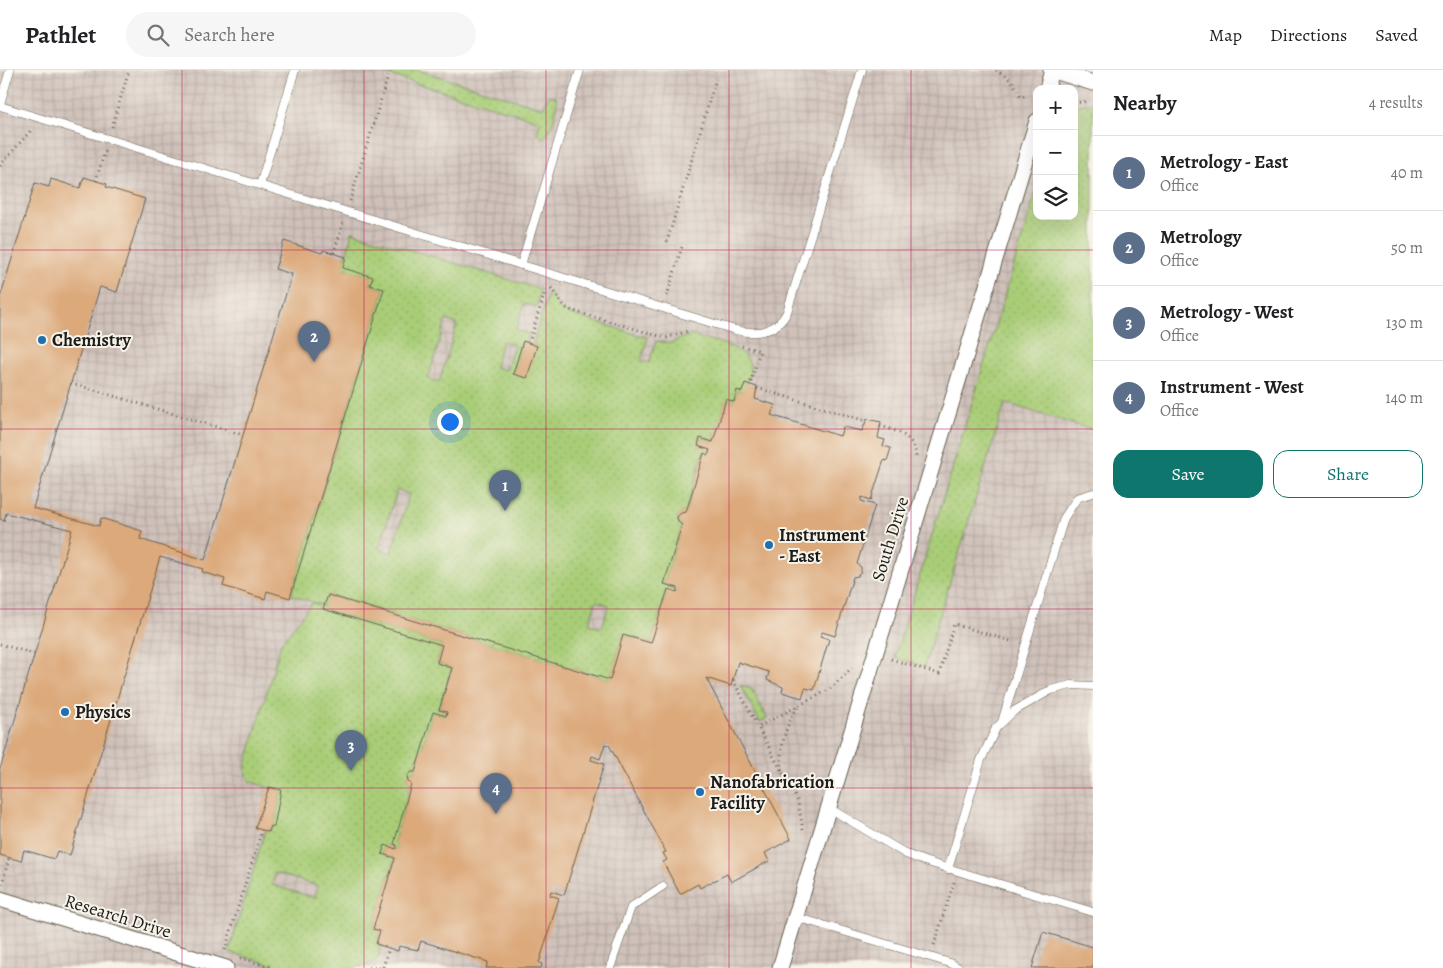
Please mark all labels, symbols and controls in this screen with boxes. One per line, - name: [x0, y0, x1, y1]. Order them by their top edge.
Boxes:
- search box: [126, 12, 476, 57]
- text: Pathlet: [25, 19, 96, 51]
- icon: search: [144, 21, 172, 49]
- text: Search here: [184, 22, 275, 48]
- text: Map: [1209, 23, 1242, 47]
- text: Directions: [1270, 23, 1347, 47]
- text: Saved: [1375, 23, 1418, 47]
- map controls: [1033, 85, 1078, 220]
- button: +: [1033, 85, 1078, 130]
- text: Nearby: [1113, 89, 1176, 117]
- text: 4 results: [1369, 92, 1423, 114]
- button: −: [1033, 130, 1078, 175]
- text: Metrology - East: [1160, 149, 1288, 175]
- text: 1: [1126, 162, 1132, 184]
- text: 40 m: [1391, 162, 1423, 184]
- button: layers: [1033, 175, 1078, 220]
- text: Office: [1160, 175, 1199, 197]
- text: Metrology: [1160, 224, 1242, 250]
- text: 2: [1125, 237, 1133, 259]
- text: 50 m: [1391, 237, 1423, 259]
- text: Office: [1160, 250, 1199, 272]
- text: Metrology - West: [1160, 299, 1294, 325]
- text: 3: [1126, 312, 1132, 334]
- text: 130 m: [1386, 312, 1423, 334]
- pin: 2: [298, 321, 330, 362]
- text: Office: [1160, 325, 1199, 347]
- place label: Chemistry: [52, 328, 132, 352]
- marker: Chemistry: [36, 334, 48, 346]
- text: Instrument - West: [1160, 374, 1304, 400]
- text: 4: [1125, 387, 1133, 409]
- text: 140 m: [1385, 387, 1423, 409]
- text: Office: [1160, 400, 1199, 422]
- your location: [437, 409, 463, 435]
- button: Save: [1113, 450, 1263, 498]
- button: Share: [1273, 450, 1423, 498]
- pin: 1: [489, 470, 521, 511]
- street label: South Drive: [866, 494, 914, 584]
- place label: Instrument - East: [779, 523, 866, 568]
- marker: Instrument - East: [763, 539, 775, 551]
- place label: Physics: [75, 700, 131, 724]
- marker: Physics: [59, 706, 71, 718]
- pin: 3: [335, 730, 367, 771]
- place label: Nanofabrication Facility: [710, 770, 834, 815]
- pin: 4: [480, 773, 512, 814]
- marker: Nanofabrication Facility: [694, 786, 706, 798]
- street label: Research Drive: [62, 888, 174, 944]

